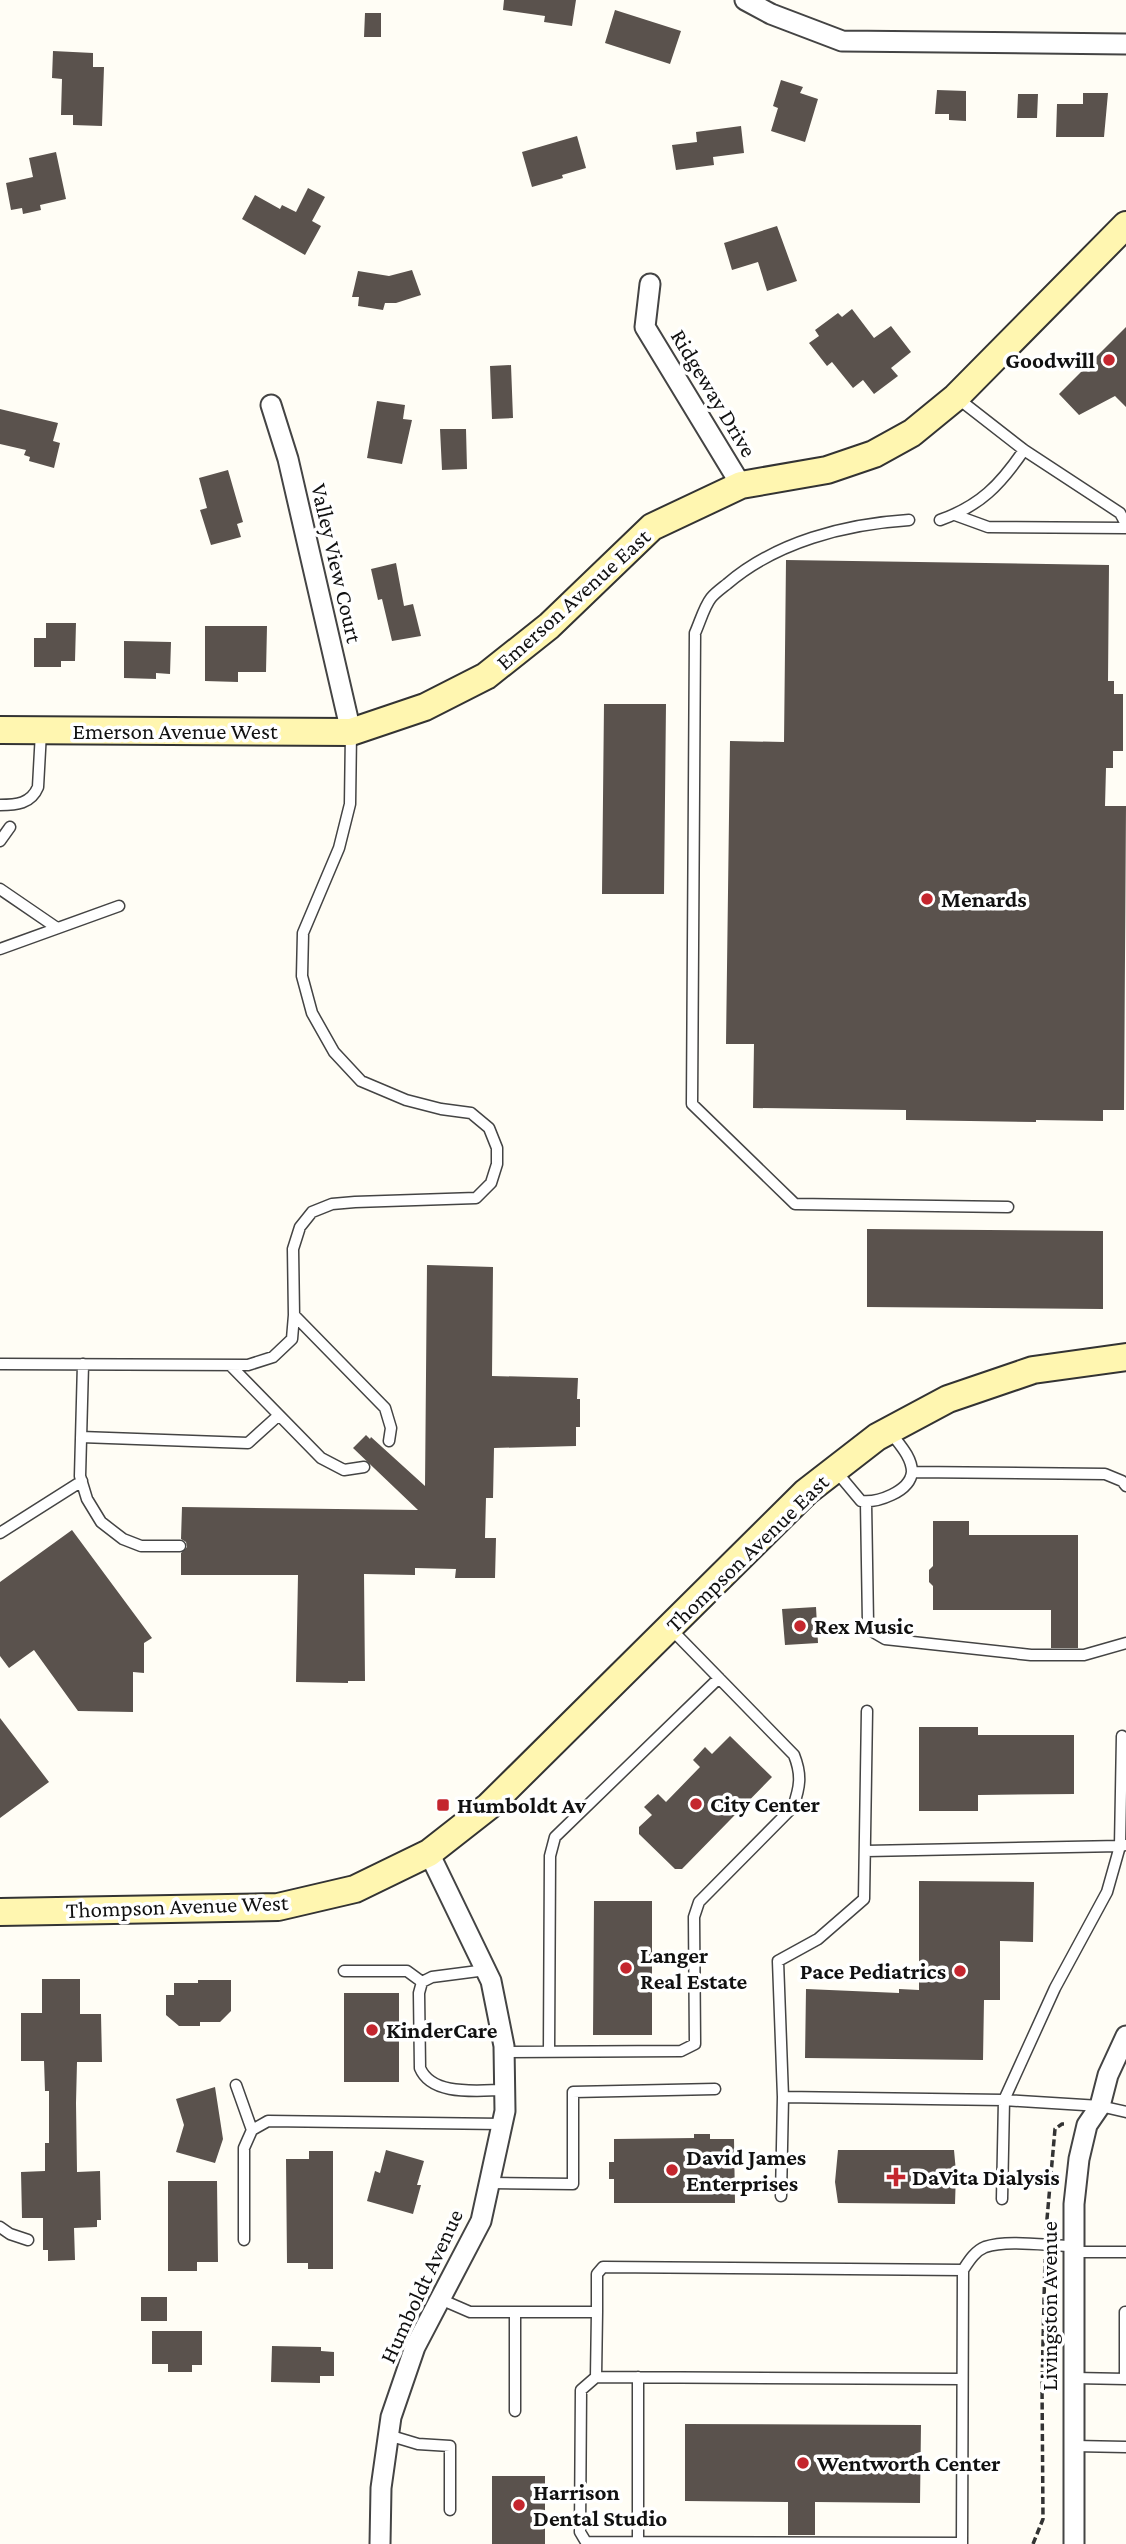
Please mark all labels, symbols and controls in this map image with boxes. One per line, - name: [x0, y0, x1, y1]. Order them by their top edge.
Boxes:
- street label: Ridgeway Drive: [666, 325, 762, 461]
- place label: Goodwill: [1005, 347, 1095, 373]
- marker: Goodwill: [1101, 352, 1117, 368]
- street label: Valley View Court: [306, 481, 368, 646]
- street label: Emerson Avenue East: [491, 523, 656, 675]
- street label: Emerson Avenue West: [72, 718, 278, 744]
- place label: Menards: [941, 886, 1027, 912]
- marker: Menards: [919, 891, 935, 907]
- street label: Thompson Avenue East: [660, 1468, 834, 1637]
- place label: Rex Music: [814, 1613, 914, 1639]
- marker: Rex Music: [792, 1618, 808, 1634]
- place label: City Center: [710, 1791, 820, 1817]
- place label: Humboldt Av: [457, 1792, 587, 1818]
- marker: City Center: [688, 1796, 704, 1812]
- marker: Humboldt Av: [435, 1797, 451, 1813]
- street label: Thompson Avenue West: [65, 1889, 289, 1923]
- place label: Langer Real Estate: [640, 1942, 748, 1994]
- place label: Pace Pediatrics: [800, 1958, 946, 1984]
- marker: Langer Real Estate: [618, 1960, 634, 1976]
- marker: Pace Pediatrics: [952, 1963, 968, 1979]
- place label: KinderCare: [386, 2017, 498, 2043]
- marker: KinderCare: [364, 2022, 380, 2038]
- place label: David James Enterprises: [686, 2144, 806, 2196]
- marker: David James Enterprises: [664, 2162, 680, 2178]
- place label: DaVita Dialysis: [912, 2164, 1060, 2190]
- marker: DaVita Dialysis: [886, 2167, 906, 2187]
- street label: Humboldt Avenue: [374, 2205, 468, 2367]
- street label: Livingston Avenue: [1036, 2221, 1062, 2391]
- place label: Wentworth Center: [816, 2450, 1000, 2476]
- marker: Wentworth Center: [795, 2455, 811, 2471]
- place label: Harrison Dental Studio: [533, 2479, 667, 2531]
- marker: Harrison Dental Studio: [511, 2497, 527, 2513]

